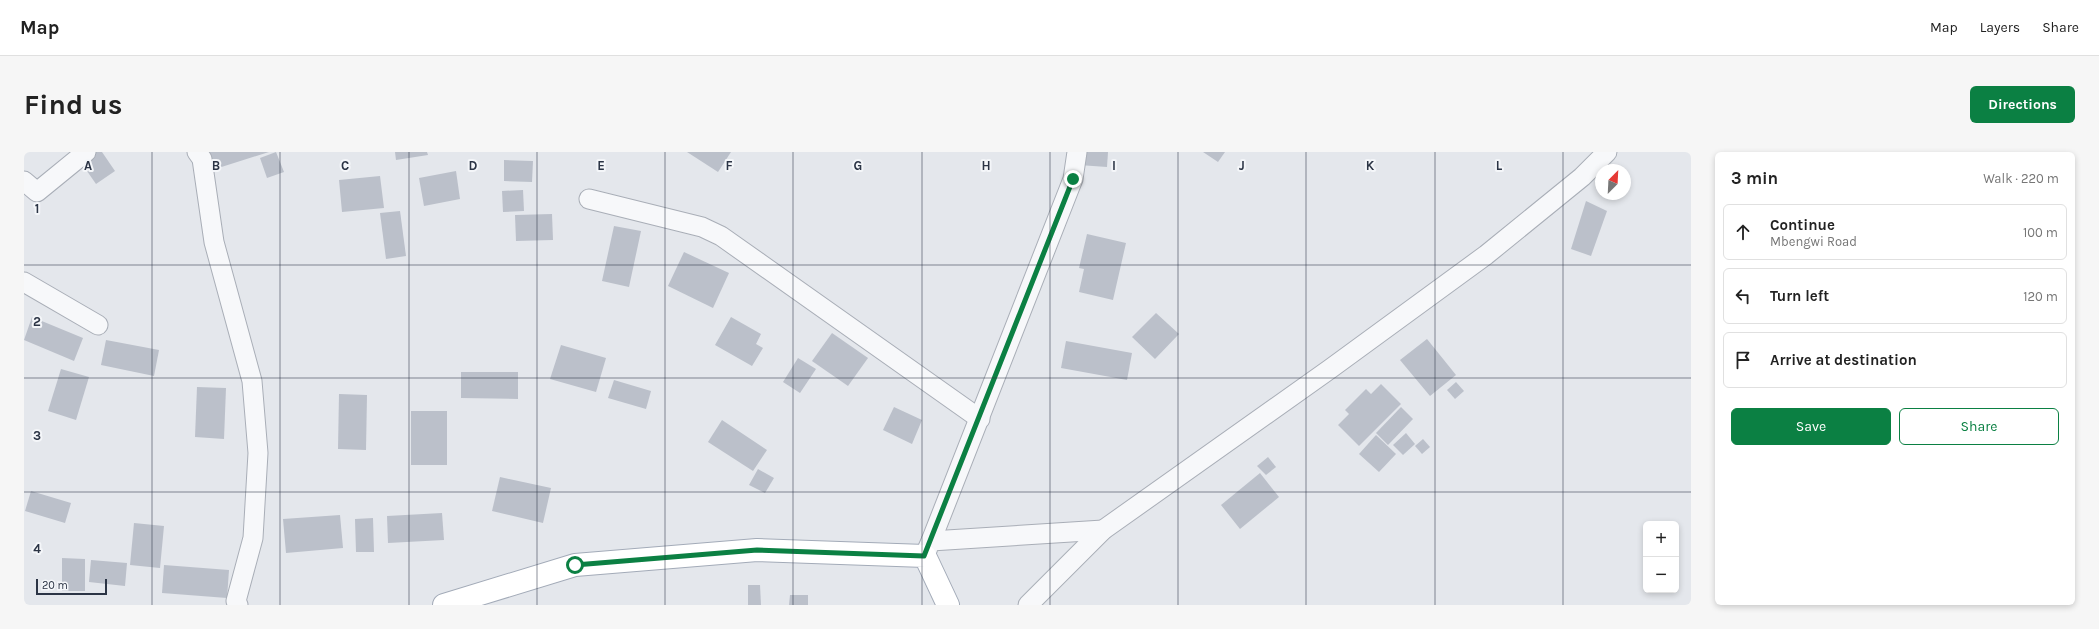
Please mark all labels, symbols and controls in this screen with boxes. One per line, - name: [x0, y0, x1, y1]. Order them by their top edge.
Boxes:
- text: Map: [20, 17, 59, 39]
- text: Map: [1930, 19, 1958, 36]
- text: Layers: [1980, 19, 2020, 36]
- text: Share: [2042, 19, 2079, 36]
- button: Directions: [1970, 86, 2075, 123]
- text: Find us: [24, 88, 123, 121]
- text: A: [84, 158, 92, 173]
- text: B: [212, 158, 220, 173]
- text: C: [341, 158, 349, 173]
- text: D: [469, 158, 478, 173]
- text: E: [597, 158, 605, 173]
- text: F: [725, 158, 733, 173]
- text: G: [854, 158, 862, 173]
- text: H: [981, 158, 991, 173]
- text: I: [1112, 158, 1116, 173]
- text: J: [1239, 158, 1245, 173]
- text: K: [1366, 158, 1375, 173]
- text: L: [1496, 158, 1503, 173]
- north arrow: [1595, 164, 1631, 200]
- text: 3 min: [1731, 168, 1778, 188]
- route end: [1064, 170, 1082, 188]
- text: Walk · 220 m: [1983, 171, 2059, 186]
- text: 1: [35, 201, 39, 216]
- text: Continue: [1770, 216, 1835, 234]
- icon: ahead: [1732, 221, 1754, 243]
- text: 100 m: [2023, 225, 2058, 240]
- text: Mbengwi Road: [1770, 234, 1857, 249]
- icon: left: [1732, 285, 1754, 307]
- text: Turn left: [1770, 287, 1829, 305]
- text: 120 m: [2023, 289, 2058, 304]
- text: 2: [33, 314, 41, 329]
- icon: arrive: [1732, 349, 1754, 371]
- text: Arrive at destination: [1770, 351, 1917, 369]
- button: Save: [1731, 408, 1891, 445]
- button: Share: [1899, 408, 2059, 445]
- text: 3: [33, 428, 41, 443]
- map controls: [1643, 521, 1679, 593]
- button: +: [1643, 521, 1679, 557]
- text: 4: [33, 541, 41, 556]
- route start: [566, 556, 584, 574]
- button: −: [1643, 557, 1679, 593]
- scale bar: [36, 577, 107, 596]
- text: 20 m: [42, 579, 68, 592]

